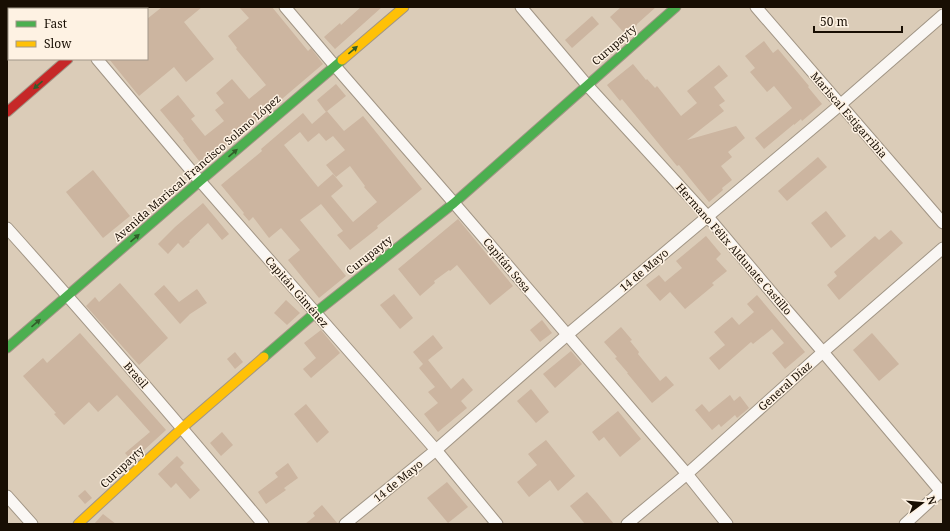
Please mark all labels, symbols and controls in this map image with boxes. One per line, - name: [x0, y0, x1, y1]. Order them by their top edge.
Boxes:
- legend: [8, 8, 148, 60]
- scale bar: [814, 8, 902, 34]
- text: 50 m: [820, 13, 848, 30]
- text: Fast: [44, 15, 67, 32]
- street label: Curupayty: [588, 20, 640, 68]
- text: Slow: [44, 35, 72, 52]
- one-way arrow: [349, 46, 358, 55]
- street label: Mariscal Estigarribia: [808, 68, 891, 161]
- one-way arrow: [33, 80, 44, 89]
- street label: Avenida Mariscal Francisco Solano López: [110, 91, 283, 244]
- one-way arrow: [228, 148, 238, 157]
- street label: Hermano Félix Aldunate Castillo: [673, 180, 796, 318]
- street label: Curupayty: [342, 231, 396, 277]
- one-way arrow: [129, 233, 140, 242]
- street label: Capitán Sosa: [480, 234, 535, 295]
- street label: 14 de Mayo: [616, 245, 671, 294]
- street label: Capitán Giménez: [262, 253, 332, 330]
- one-way arrow: [31, 318, 42, 327]
- street label: General Díaz: [755, 357, 815, 414]
- street label: Brasil: [121, 358, 152, 391]
- street label: Curupayty: [96, 442, 147, 491]
- street label: 14 de Mayo: [370, 456, 426, 505]
- north arrow: [902, 483, 942, 523]
- text: N: [924, 494, 941, 507]

